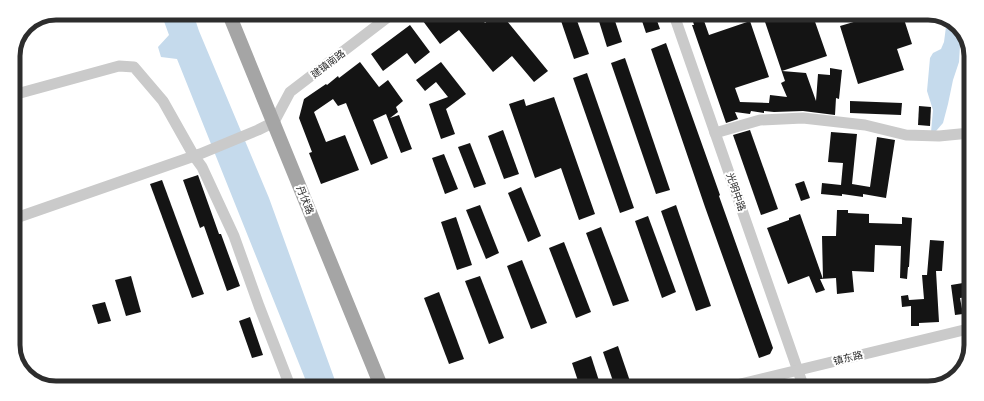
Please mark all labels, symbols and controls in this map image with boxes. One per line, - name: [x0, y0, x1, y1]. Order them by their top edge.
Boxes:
- street label: 建镇南路: [309, 48, 347, 80]
- street label: 光明中路: [724, 171, 748, 213]
- street label: 丹伏路: [294, 184, 316, 216]
- street label: 镇东路: [832, 349, 864, 367]

